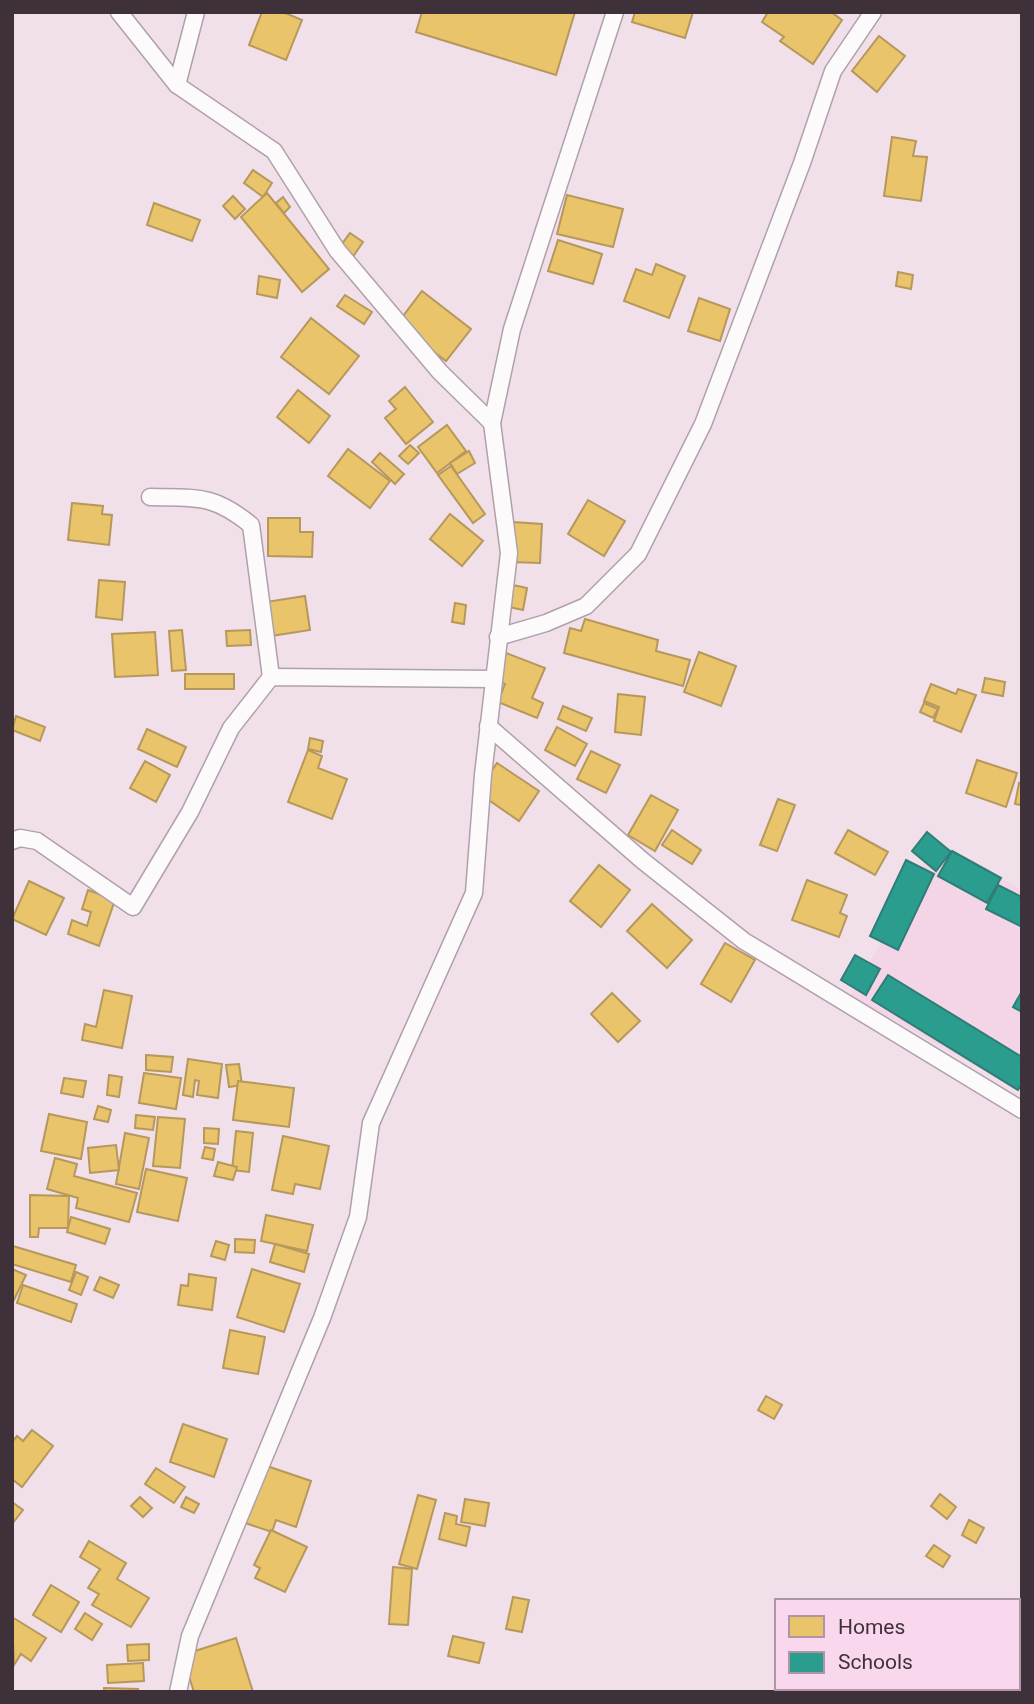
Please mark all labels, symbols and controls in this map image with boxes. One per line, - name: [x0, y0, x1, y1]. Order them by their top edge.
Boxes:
- legend: [775, 1599, 1020, 1690]
- text: Homes: [838, 1615, 905, 1639]
- text: Schools: [838, 1650, 913, 1674]

